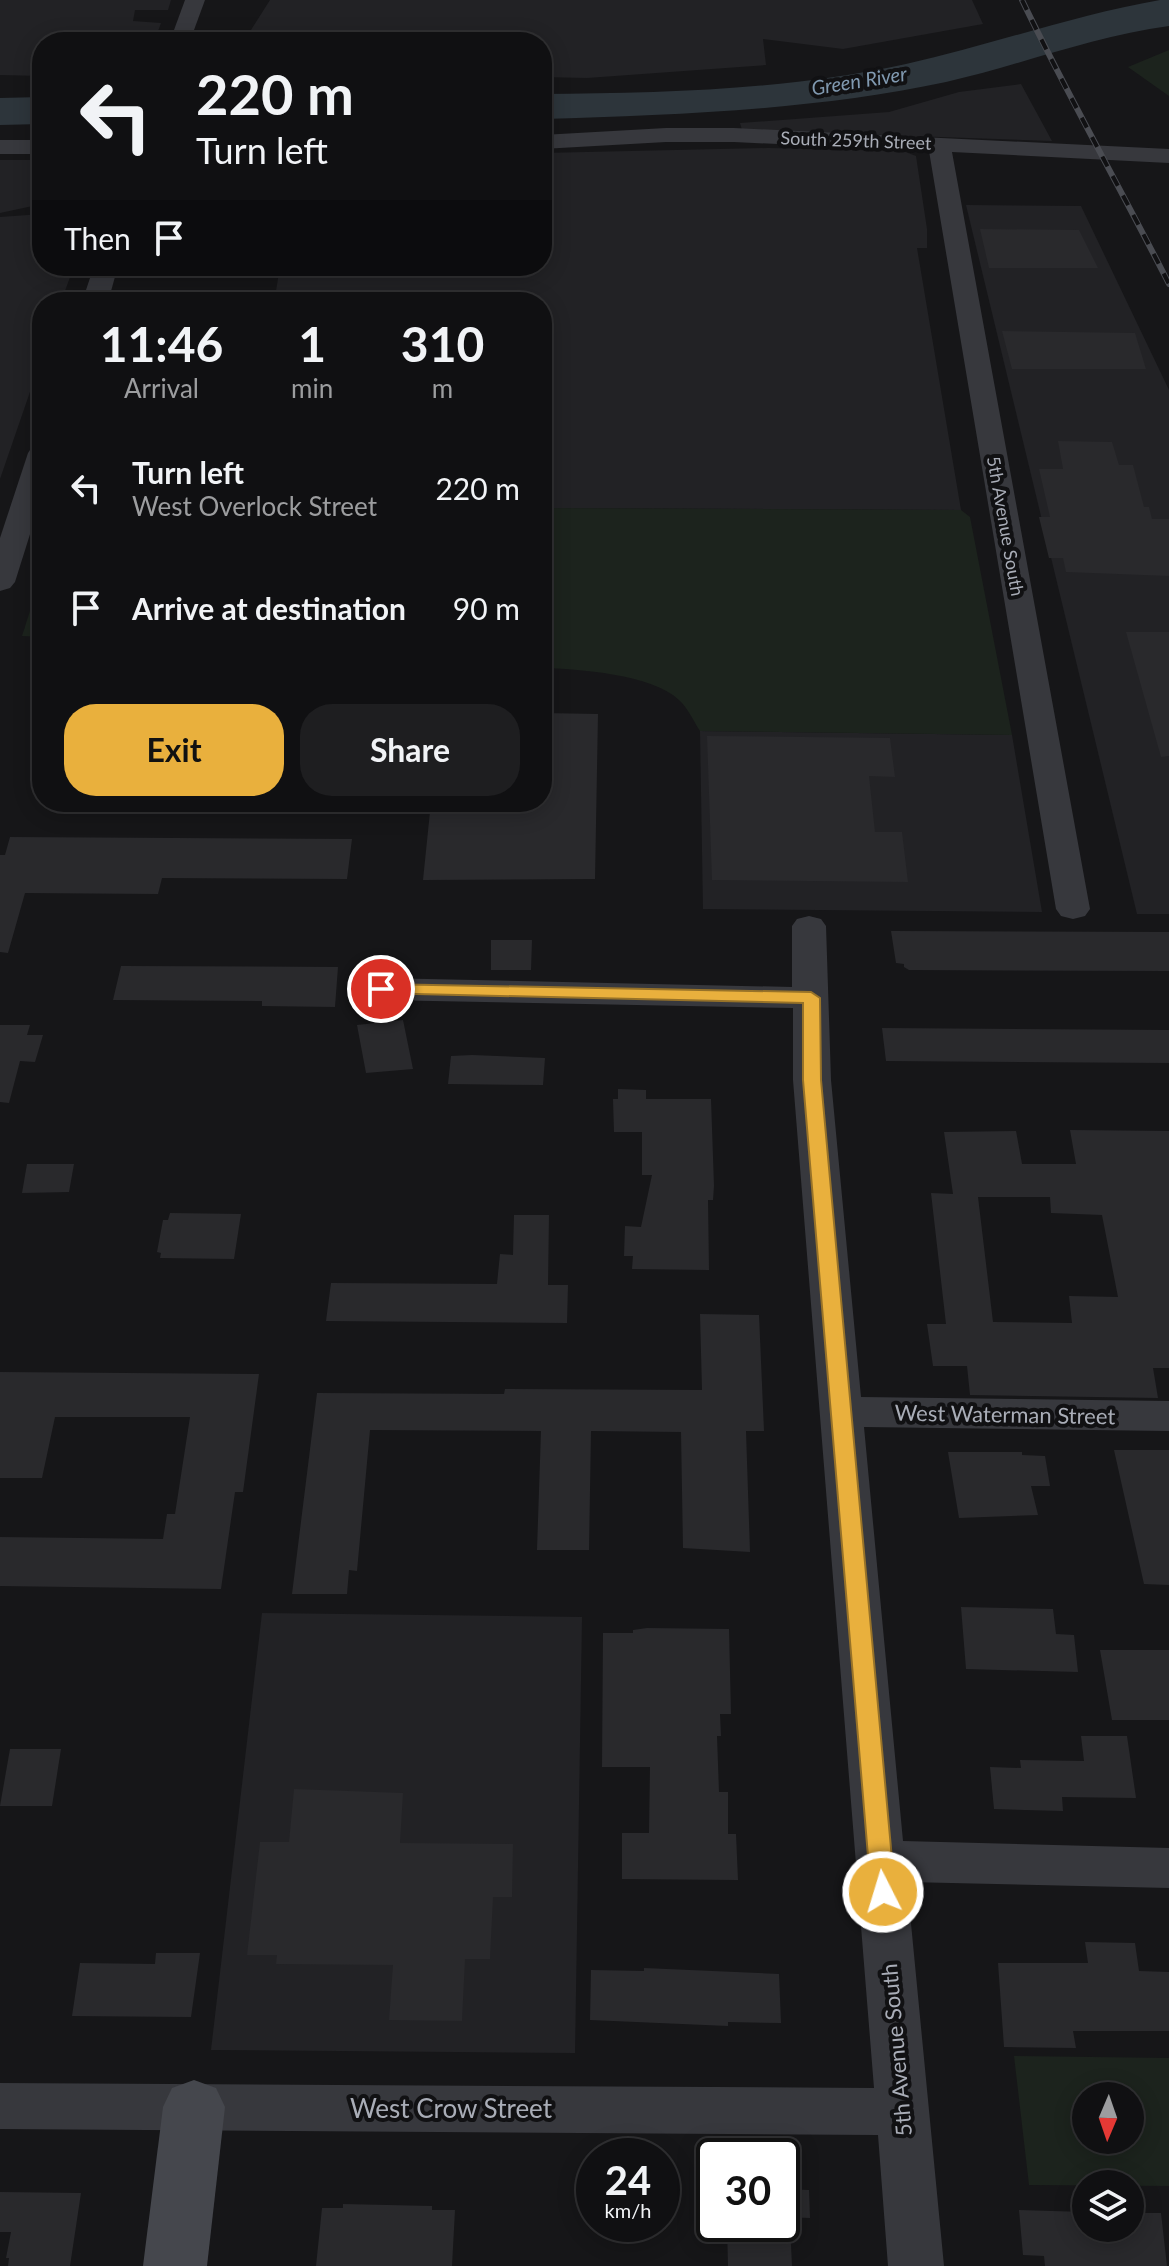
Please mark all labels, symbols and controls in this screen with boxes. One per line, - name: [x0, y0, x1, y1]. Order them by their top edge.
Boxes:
- text: 220 m: [196, 60, 354, 127]
- water label: Green River: [810, 60, 910, 99]
- icon: left: [64, 64, 168, 168]
- street label: South 259th Street: [780, 126, 932, 154]
- text: Turn left: [196, 128, 328, 172]
- icon: arrive: [147, 216, 191, 260]
- text: Then: [64, 220, 131, 256]
- text: 11:46: [100, 315, 223, 372]
- text: 1: [298, 315, 326, 372]
- text: 310: [401, 315, 484, 372]
- text: Arrival: [124, 372, 199, 404]
- text: min: [291, 372, 333, 404]
- text: m: [432, 372, 453, 404]
- text: Turn left: [132, 454, 244, 490]
- street label: 5th Avenue South: [983, 454, 1029, 598]
- icon: left: [64, 466, 108, 510]
- text: 220 m: [435, 470, 520, 506]
- text: West Overlock Street: [132, 490, 377, 522]
- icon: arrive: [64, 586, 108, 630]
- text: Arrive at destination: [132, 590, 406, 626]
- text: 90 m: [453, 590, 520, 626]
- button: Exit: [64, 704, 284, 796]
- button: Share: [300, 704, 520, 796]
- pin: [347, 955, 415, 1023]
- icon: arrive: [359, 967, 403, 1011]
- street label: West Waterman Street: [894, 1399, 1116, 1429]
- position arrow: [841, 1850, 925, 1934]
- street label: 5th Avenue South: [875, 1963, 917, 2137]
- north arrow: [1072, 2082, 1144, 2154]
- map controls: [1072, 2082, 1144, 2242]
- street label: West Crow Street: [350, 2092, 553, 2124]
- speed limit sign: 30: [696, 2138, 800, 2242]
- text: 24: [605, 2156, 651, 2204]
- button: layers: [1072, 2170, 1144, 2242]
- text: km/h: [605, 2198, 651, 2222]

